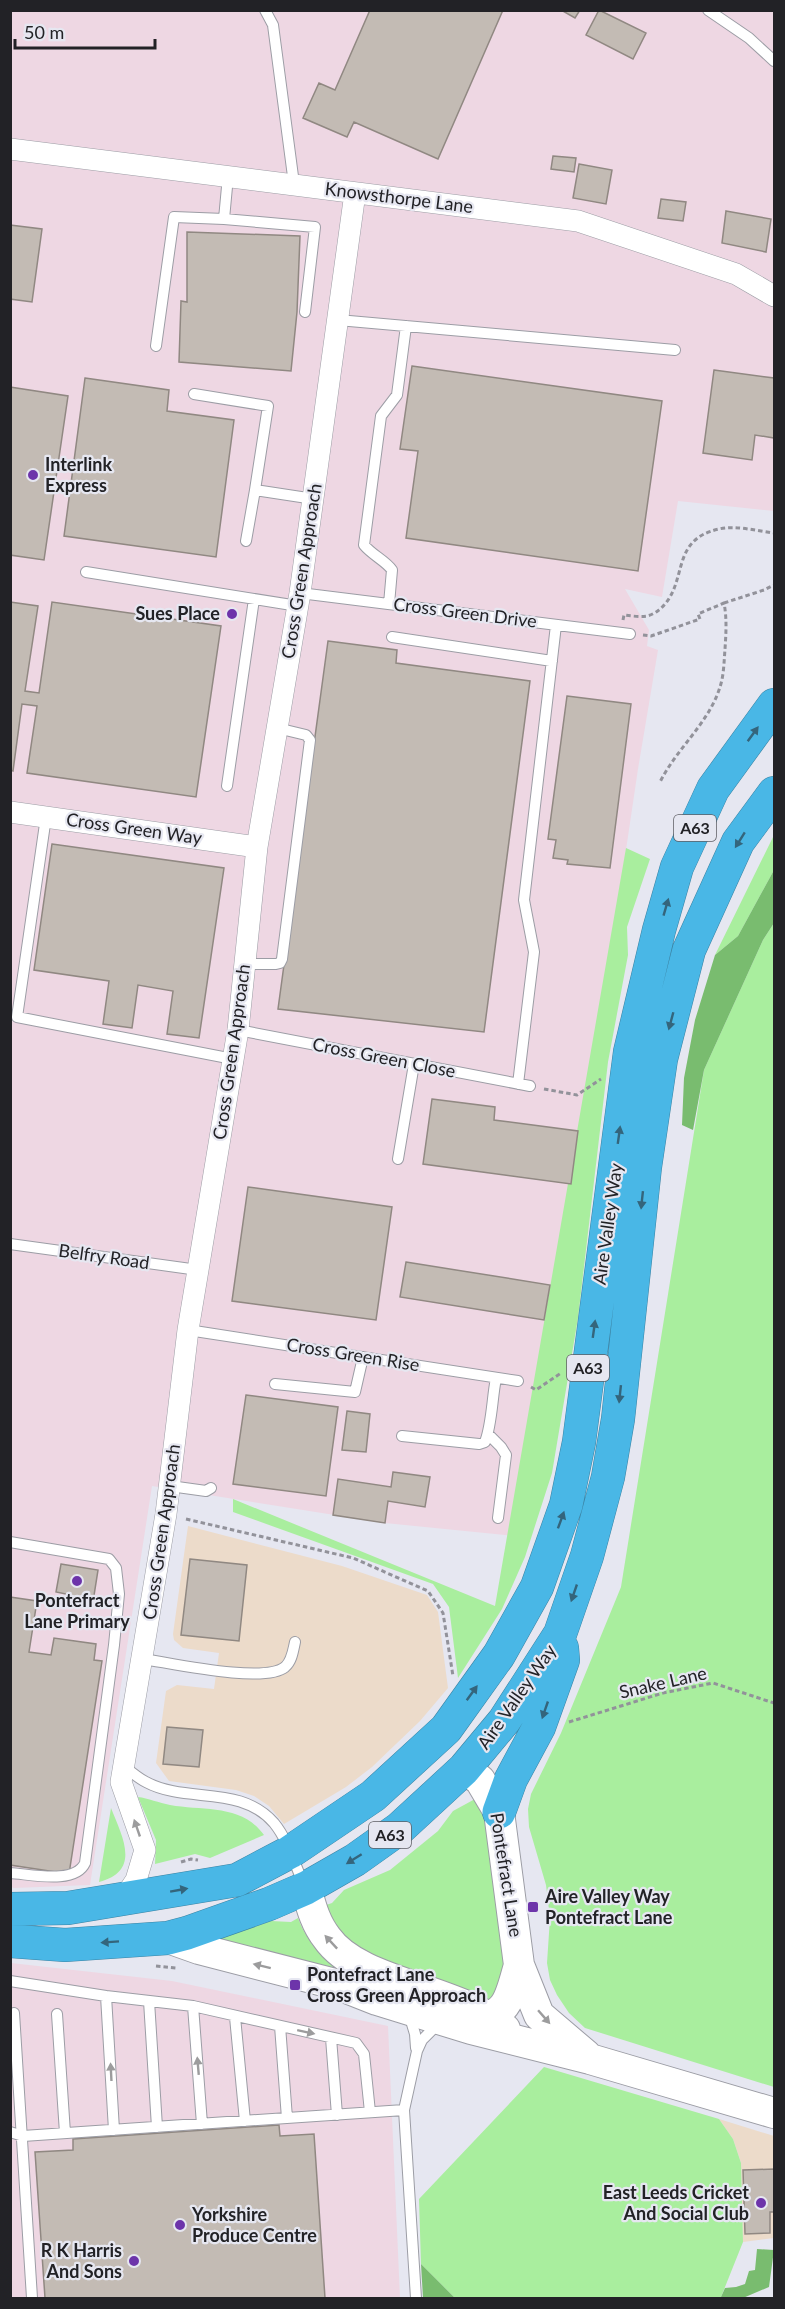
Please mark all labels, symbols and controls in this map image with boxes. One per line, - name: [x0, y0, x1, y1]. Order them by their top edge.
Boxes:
- scale bar: [15, 12, 154, 50]
- text: 50 m: [24, 21, 64, 43]
- street label: Knowsthorpe Lane: [324, 177, 474, 217]
- place label: Interlink Express: [45, 453, 112, 496]
- marker: Interlink Express: [26, 468, 40, 482]
- street label: Cross Green Approach: [276, 482, 326, 660]
- street label: Cross Green Drive: [392, 592, 538, 632]
- place label: Sues Place: [135, 602, 220, 624]
- marker: Sues Place: [225, 607, 239, 621]
- one-way arrow: [747, 727, 759, 743]
- street label: Cross Green Way: [65, 808, 204, 849]
- road number: A63: [674, 815, 716, 841]
- one-way arrow: [735, 832, 746, 848]
- one-way arrow: [661, 898, 671, 916]
- street label: Cross Green Approach: [208, 963, 254, 1141]
- one-way arrow: [665, 1012, 675, 1031]
- street label: Cross Green Close: [311, 1032, 458, 1082]
- one-way arrow: [615, 1126, 624, 1145]
- street label: Aire Valley Way: [588, 1161, 627, 1286]
- one-way arrow: [637, 1191, 646, 1210]
- street label: Belfry Road: [57, 1239, 151, 1273]
- one-way arrow: [589, 1319, 598, 1338]
- street label: Cross Green Rise: [285, 1333, 421, 1375]
- road number: A63: [567, 1355, 609, 1381]
- one-way arrow: [616, 1385, 625, 1404]
- street label: Cross Green Approach: [138, 1443, 184, 1621]
- one-way arrow: [556, 1511, 566, 1529]
- marker: Pontefract Lane Primary: [70, 1574, 84, 1588]
- one-way arrow: [569, 1584, 579, 1602]
- place label: Pontefract Lane Primary: [24, 1589, 130, 1632]
- street label: Aire Valley Way: [472, 1639, 561, 1753]
- street label: Snake Lane: [617, 1661, 709, 1703]
- one-way arrow: [466, 1685, 478, 1701]
- one-way arrow: [540, 1701, 550, 1719]
- street label: Pontefract Lane: [486, 1811, 528, 1938]
- one-way arrow: [132, 1819, 142, 1837]
- road number: A63: [369, 1822, 411, 1848]
- one-way arrow: [346, 1854, 362, 1865]
- place label: Aire Valley Way Pontefract Lane: [544, 1885, 673, 1928]
- one-way arrow: [170, 1886, 189, 1895]
- marker: Aire Valley Way Pontefract Lane: [526, 1900, 540, 1914]
- one-way arrow: [324, 1935, 338, 1950]
- one-way arrow: [101, 1937, 120, 1947]
- one-way arrow: [253, 1960, 271, 1970]
- place label: Pontefract Lane Cross Green Approach: [307, 1963, 486, 2006]
- marker: Pontefract Lane Cross Green Approach: [288, 1978, 302, 1992]
- one-way arrow: [537, 2009, 550, 2024]
- one-way arrow: [297, 2028, 316, 2037]
- one-way arrow: [193, 2056, 203, 2075]
- one-way arrow: [106, 2062, 115, 2081]
- place label: East Leeds Cricket And Social Club: [603, 2181, 749, 2224]
- marker: East Leeds Cricket And Social Club: [754, 2196, 768, 2210]
- place label: Yorkshire Produce Centre: [191, 2203, 317, 2246]
- marker: Yorkshire Produce Centre: [173, 2218, 187, 2232]
- place label: R K Harris And Sons: [41, 2239, 122, 2282]
- marker: R K Harris And Sons: [127, 2254, 141, 2268]

